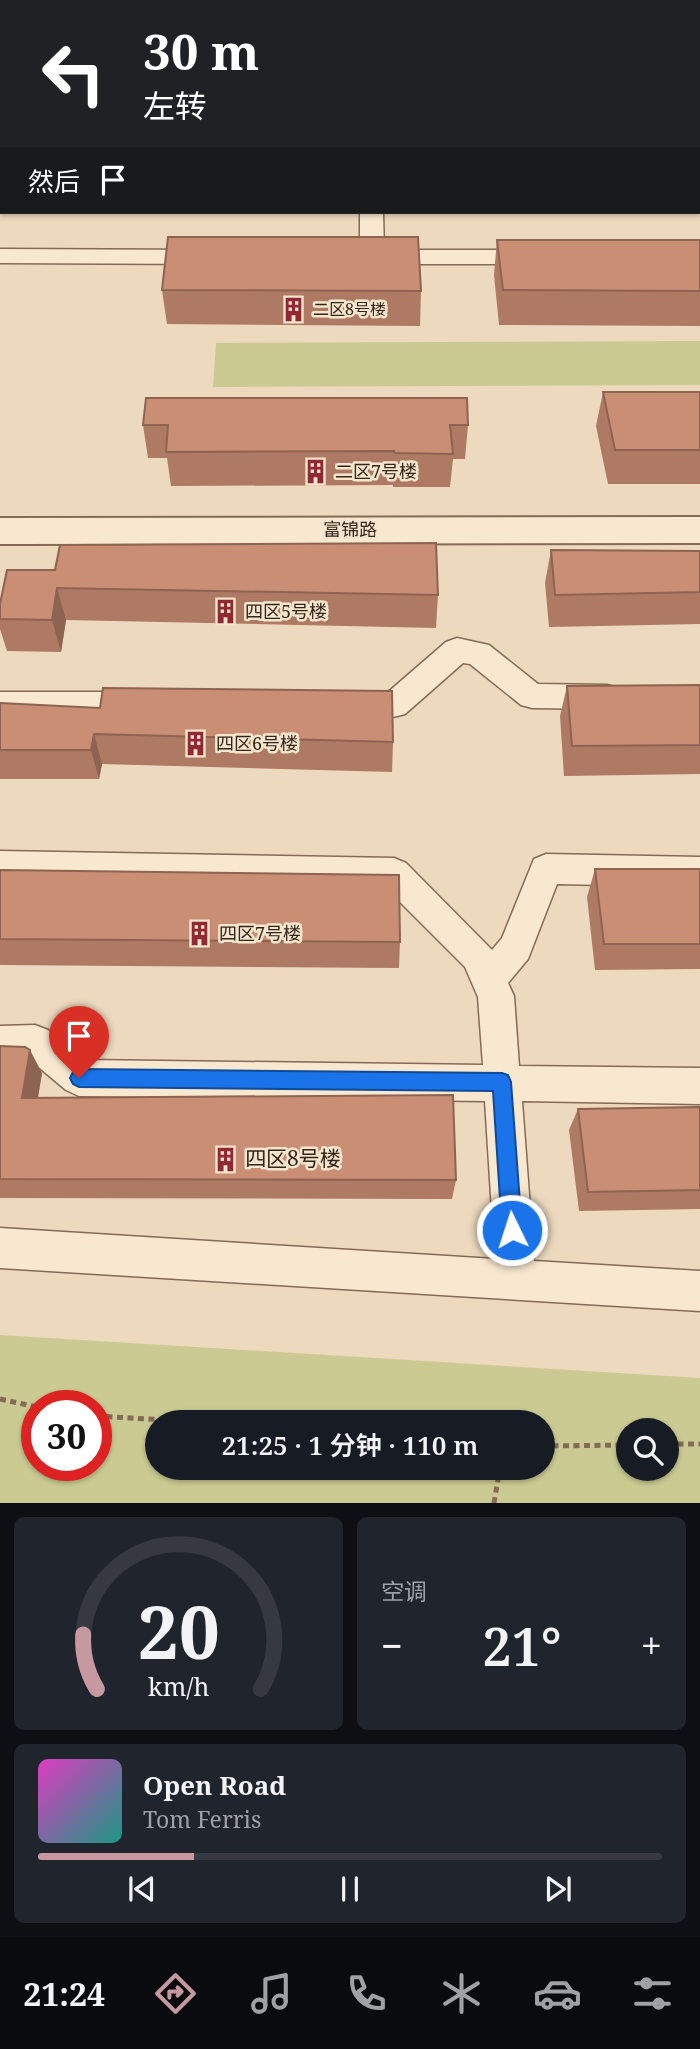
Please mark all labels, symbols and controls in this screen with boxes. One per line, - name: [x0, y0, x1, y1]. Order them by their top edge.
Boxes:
- text: 30 m: [143, 18, 259, 84]
- icon: left: [28, 28, 119, 119]
- text: 左转: [143, 84, 207, 127]
- icon: arrive: [94, 161, 132, 199]
- text: 然后: [28, 163, 80, 199]
- building icon: 二区8号楼: [279, 295, 307, 323]
- place label: 二区8号楼: [313, 298, 386, 320]
- building icon: 二区7号楼: [301, 458, 329, 486]
- place label: 二区7号楼: [335, 459, 417, 483]
- street label: 富锦路: [323, 517, 377, 541]
- building icon: 四区5号楼: [211, 598, 239, 626]
- place label: 四区5号楼: [245, 599, 327, 623]
- building icon: 四区6号楼: [182, 730, 210, 758]
- place label: 四区6号楼: [216, 731, 298, 755]
- building icon: 四区7号楼: [185, 920, 213, 948]
- place label: 四区7号楼: [219, 921, 301, 945]
- pin: [49, 1006, 109, 1078]
- icon: arrive: [60, 1017, 98, 1055]
- place label: 四区8号楼: [245, 1144, 341, 1172]
- building icon: 四区8号楼: [211, 1145, 239, 1173]
- position arrow: [475, 1193, 549, 1267]
- speed limit sign: 30: [21, 1390, 112, 1481]
- map controls: [616, 1418, 679, 1481]
- button: search: [616, 1418, 679, 1481]
- text: 21:25 · 1 分钟 · 110 m: [221, 1427, 479, 1463]
- text: 空调: [381, 1575, 427, 1607]
- text: 20: [137, 1582, 220, 1681]
- text: 21°: [482, 1610, 562, 1681]
- text: −: [381, 1619, 403, 1671]
- text: +: [641, 1619, 662, 1671]
- text: km/h: [148, 1669, 209, 1703]
- text: Open Road: [143, 1767, 286, 1803]
- text: Tom Ferris: [143, 1803, 261, 1835]
- icon: previous: [123, 1870, 161, 1908]
- icon: pause: [331, 1870, 369, 1908]
- icon: next: [539, 1870, 577, 1908]
- icon: directions: [151, 1969, 200, 2018]
- icon: music: [247, 1969, 296, 2018]
- icon: phone: [342, 1969, 391, 2018]
- icon: climate: [437, 1969, 486, 2018]
- icon: car: [533, 1969, 582, 2018]
- icon: filters: [628, 1969, 677, 2018]
- text: 21:24: [23, 1972, 105, 2015]

